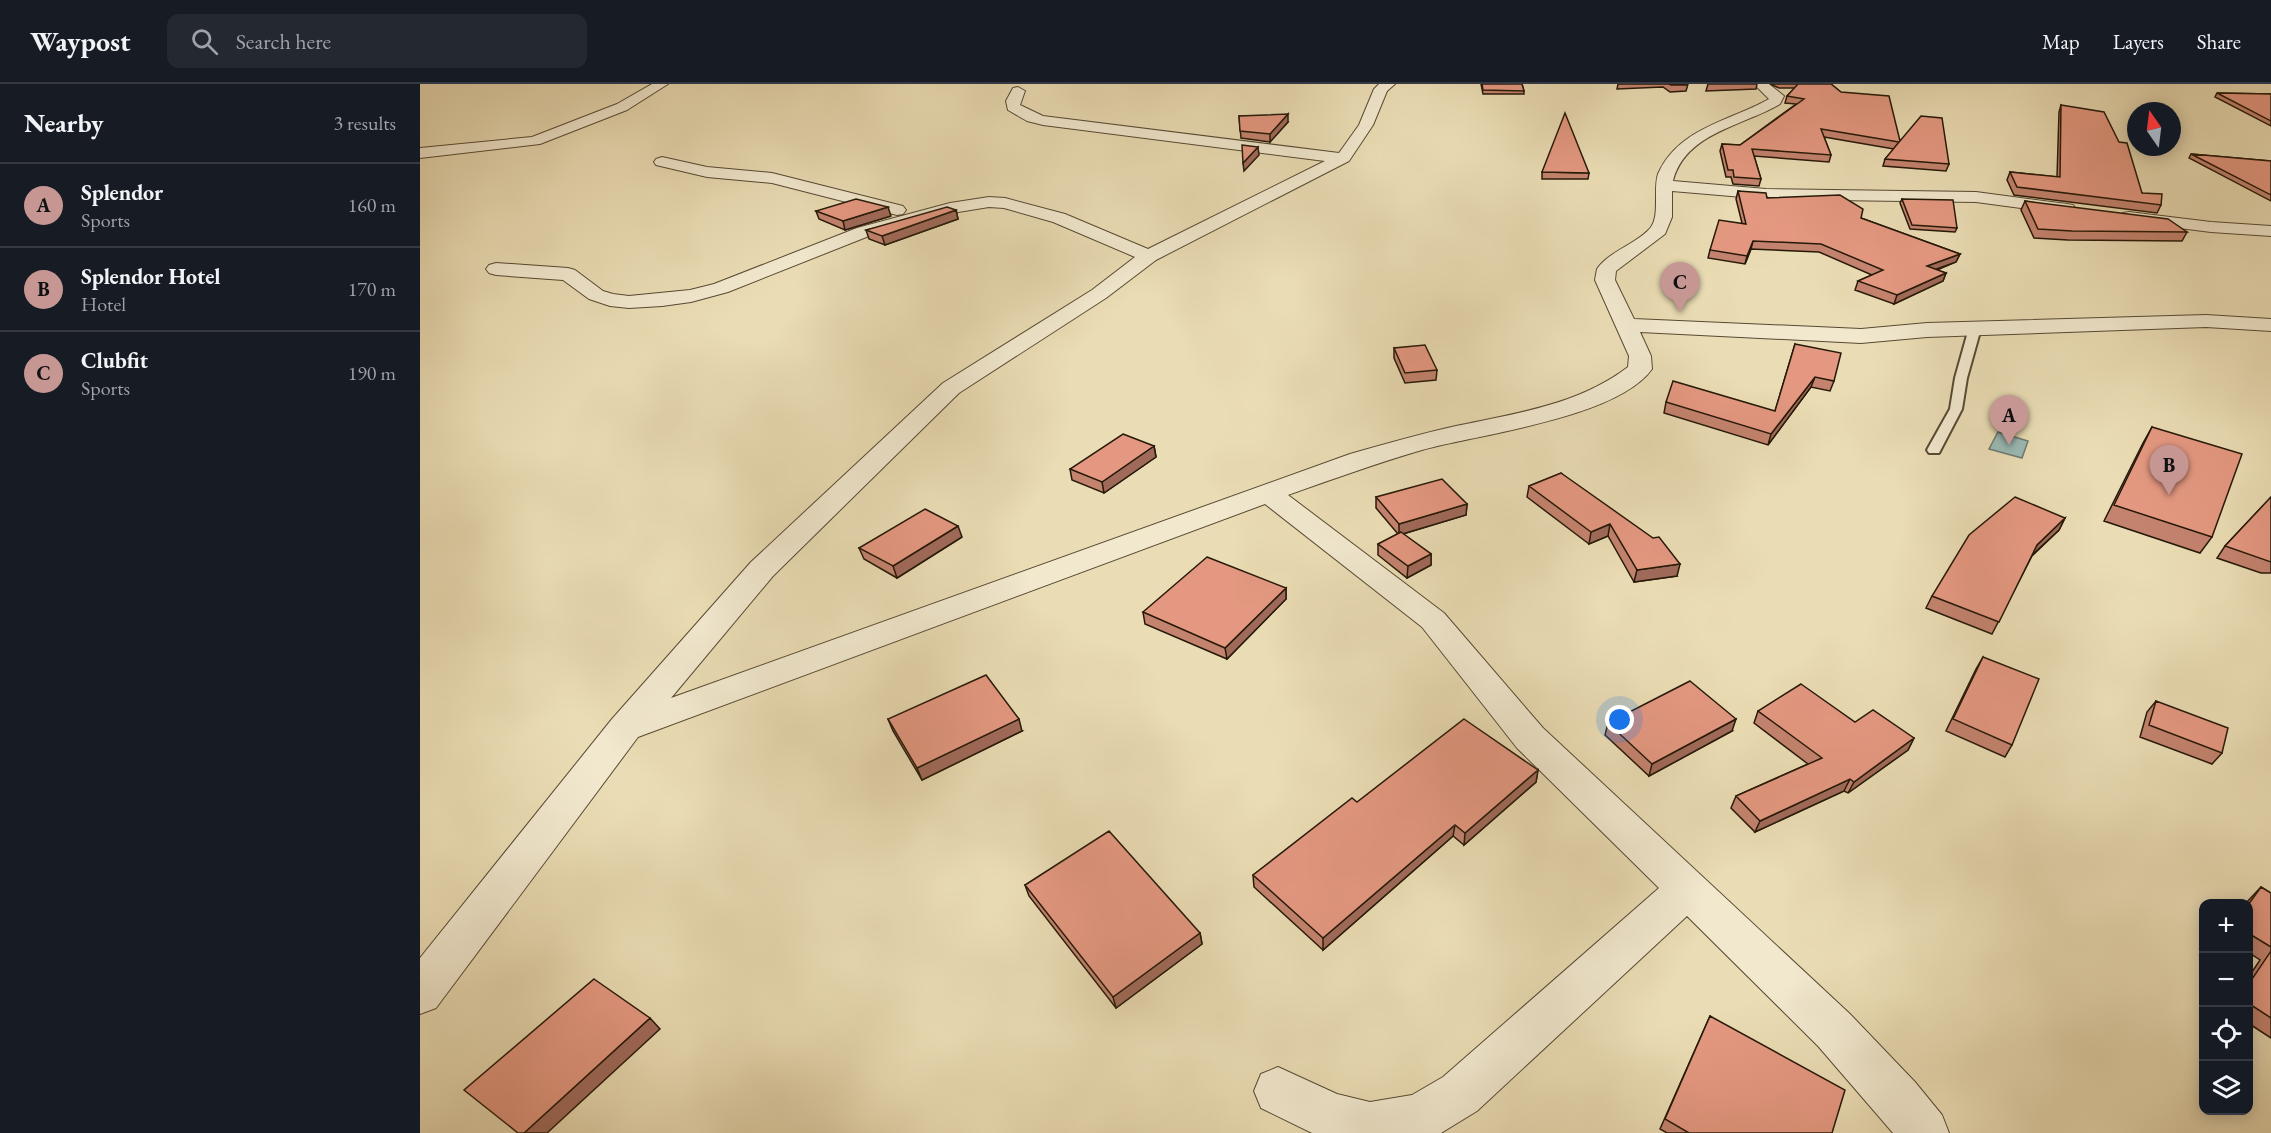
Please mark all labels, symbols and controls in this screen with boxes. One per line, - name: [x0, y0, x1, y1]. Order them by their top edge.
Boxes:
- search box: [167, 14, 587, 68]
- text: Waypost: [30, 23, 131, 59]
- icon: search: [188, 25, 221, 58]
- text: Search here: [236, 27, 331, 56]
- text: Map: [2042, 28, 2080, 55]
- text: Layers: [2113, 28, 2164, 55]
- text: Share: [2197, 28, 2241, 55]
- north arrow: [2127, 102, 2181, 156]
- text: Nearby: [24, 106, 104, 140]
- text: 3 results: [333, 110, 396, 136]
- text: Splendor: [81, 178, 163, 207]
- text: A: [36, 192, 51, 218]
- text: 160 m: [348, 192, 396, 218]
- text: Sports: [81, 207, 130, 233]
- text: Splendor Hotel: [81, 262, 221, 291]
- pin: C: [1660, 262, 1700, 312]
- text: B: [37, 276, 50, 302]
- text: 170 m: [348, 276, 396, 302]
- text: Hotel: [81, 291, 126, 317]
- text: Clubfit: [81, 346, 148, 375]
- text: C: [36, 360, 51, 386]
- text: 190 m: [348, 360, 396, 386]
- text: Sports: [81, 375, 130, 401]
- pin: A: [1990, 396, 2028, 445]
- pin: B: [2150, 446, 2188, 495]
- your location: [1605, 705, 1634, 734]
- map controls: [2199, 899, 2253, 1115]
- button: +: [2199, 899, 2253, 953]
- button: −: [2199, 953, 2253, 1007]
- button: locate: [2199, 1007, 2253, 1061]
- button: layers: [2199, 1061, 2253, 1115]

